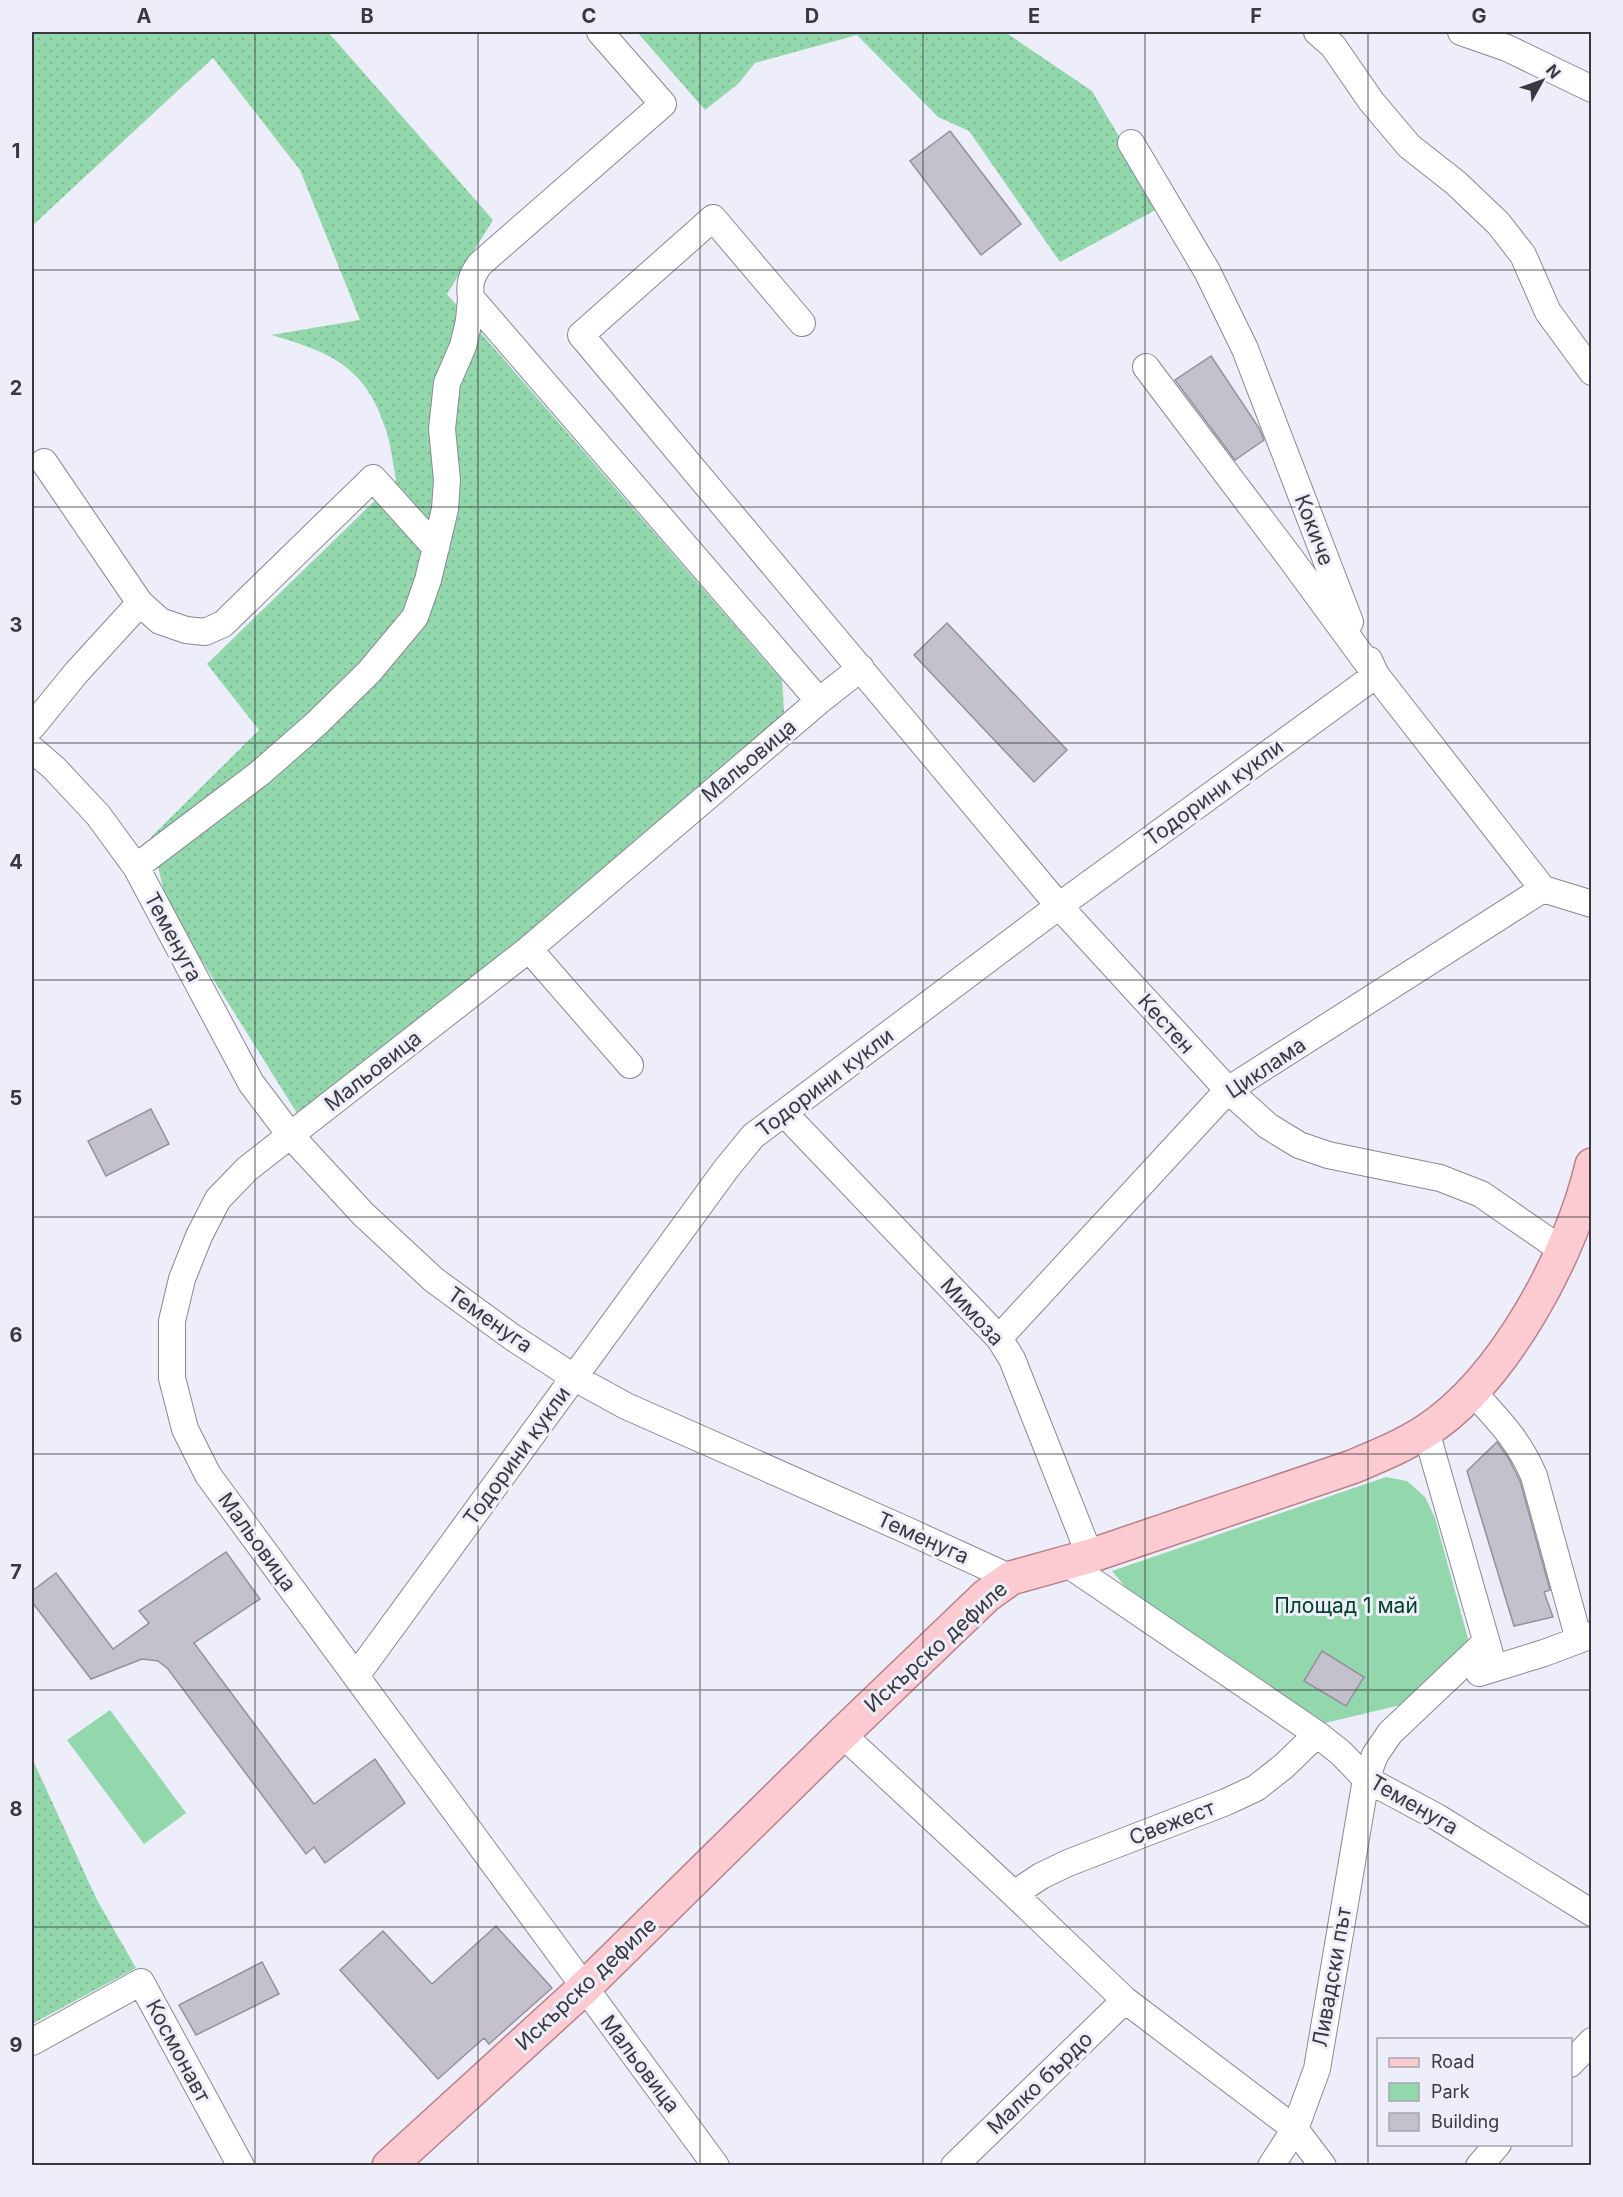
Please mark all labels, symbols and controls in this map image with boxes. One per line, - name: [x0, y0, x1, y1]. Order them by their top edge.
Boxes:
- text: A: [137, 4, 152, 28]
- text: B: [360, 4, 374, 28]
- text: C: [582, 4, 596, 28]
- text: D: [805, 4, 819, 28]
- text: E: [1028, 4, 1040, 28]
- text: F: [1250, 4, 1262, 28]
- text: G: [1471, 4, 1487, 28]
- north arrow: [1512, 51, 1572, 111]
- text: N: [1542, 60, 1565, 82]
- text: 1: [12, 139, 20, 163]
- text: 2: [10, 376, 22, 400]
- street label: Кокиче: [1290, 491, 1339, 569]
- text: 3: [10, 613, 22, 637]
- street label: Мальовица: [696, 714, 801, 807]
- street label: Тодорини кукли: [1139, 734, 1288, 851]
- text: 4: [9, 850, 23, 874]
- street label: Теменуга: [139, 888, 207, 986]
- street label: Кестен: [1133, 989, 1200, 1059]
- street label: Тодорини кукли: [751, 1023, 898, 1142]
- street label: Мальовица: [319, 1025, 426, 1116]
- street label: Циклама: [1221, 1032, 1310, 1103]
- text: 5: [10, 1086, 22, 1110]
- street label: Мимоза: [936, 1273, 1009, 1351]
- street label: Теменуга: [443, 1281, 537, 1358]
- text: 6: [10, 1323, 23, 1347]
- street label: Тодорини кукли: [458, 1381, 575, 1530]
- street label: Мальовица: [213, 1488, 302, 1596]
- street label: Теменуга: [873, 1506, 973, 1569]
- text: 7: [10, 1560, 22, 1584]
- street label: Искърско дефиле: [859, 1576, 1012, 1717]
- park label: Площад 1 май: [1274, 1593, 1418, 1618]
- street label: Теменуга: [1366, 1769, 1463, 1840]
- street label: Свежест: [1126, 1795, 1218, 1850]
- text: 8: [9, 1797, 23, 1821]
- street label: Ливадски път: [1307, 1905, 1356, 2049]
- street label: Искърско дефиле: [510, 1912, 661, 2055]
- street label: Космонавт: [141, 1995, 216, 2106]
- street label: Мальовица: [596, 2010, 685, 2117]
- street label: Малко бърдо: [982, 2026, 1098, 2139]
- text: 9: [10, 2033, 23, 2057]
- legend: [1377, 2038, 1572, 2146]
- text: Road: [1431, 2051, 1474, 2072]
- text: Park: [1431, 2081, 1470, 2102]
- text: Building: [1431, 2111, 1499, 2132]

